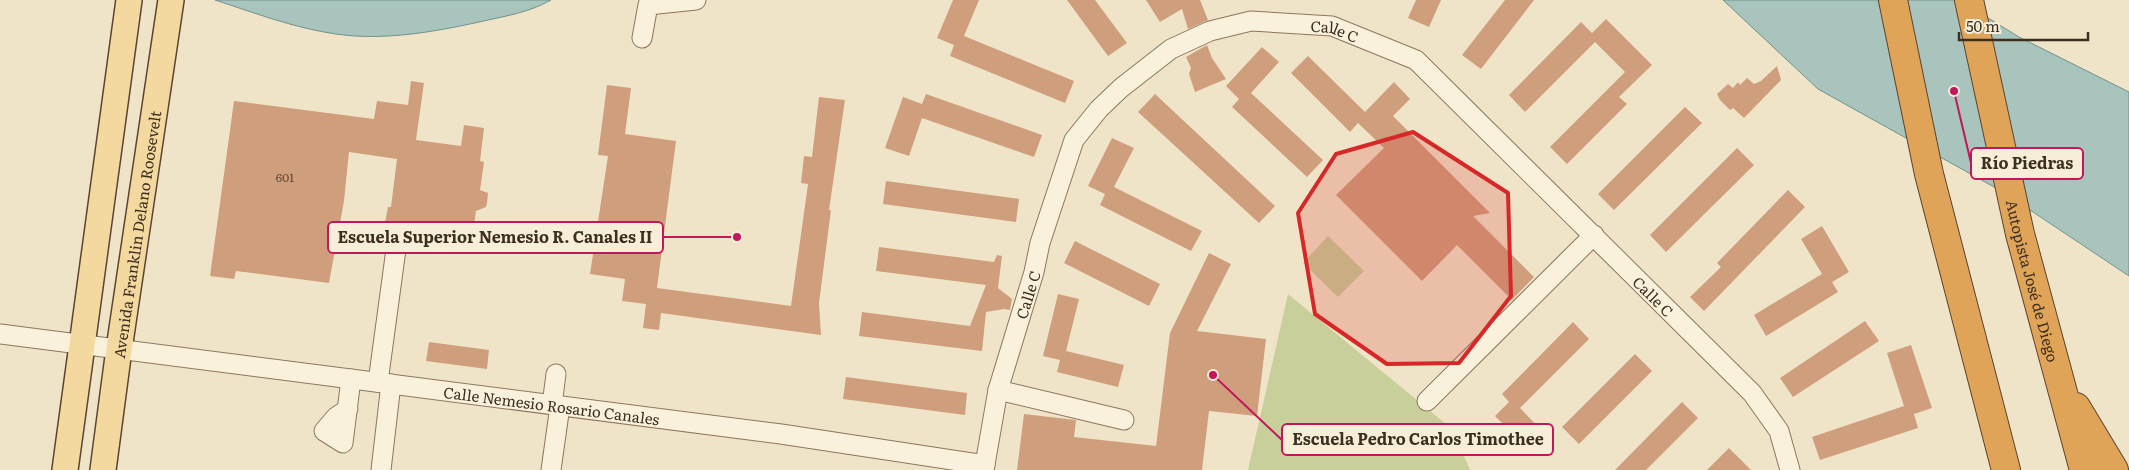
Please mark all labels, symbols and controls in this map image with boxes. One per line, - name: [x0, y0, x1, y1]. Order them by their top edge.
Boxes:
- scale bar: [1959, 10, 2088, 42]
- street label: Calle C: [1310, 13, 1362, 47]
- text: 50 m: [1966, 14, 2000, 37]
- street label: Avenida Franklin Delano Roosevelt: [106, 109, 166, 359]
- callout: Río Piedras: [1971, 148, 2083, 179]
- text: Río Piedras: [1981, 150, 2073, 174]
- house number: 601: [276, 168, 294, 186]
- street label: Autopista José de Diego: [2001, 197, 2066, 365]
- callout: Escuela Superior Nemesio R. Canales II: [328, 222, 663, 253]
- text: Escuela Superior Nemesio R. Canales II: [337, 224, 653, 248]
- street label: Calle C: [1009, 267, 1045, 322]
- street label: Calle C: [1628, 270, 1680, 321]
- street label: Calle Nemesio Rosario Canales: [442, 379, 661, 430]
- callout: Escuela Pedro Carlos Timothee: [1282, 424, 1553, 455]
- text: Escuela Pedro Carlos Timothee: [1292, 426, 1544, 450]

